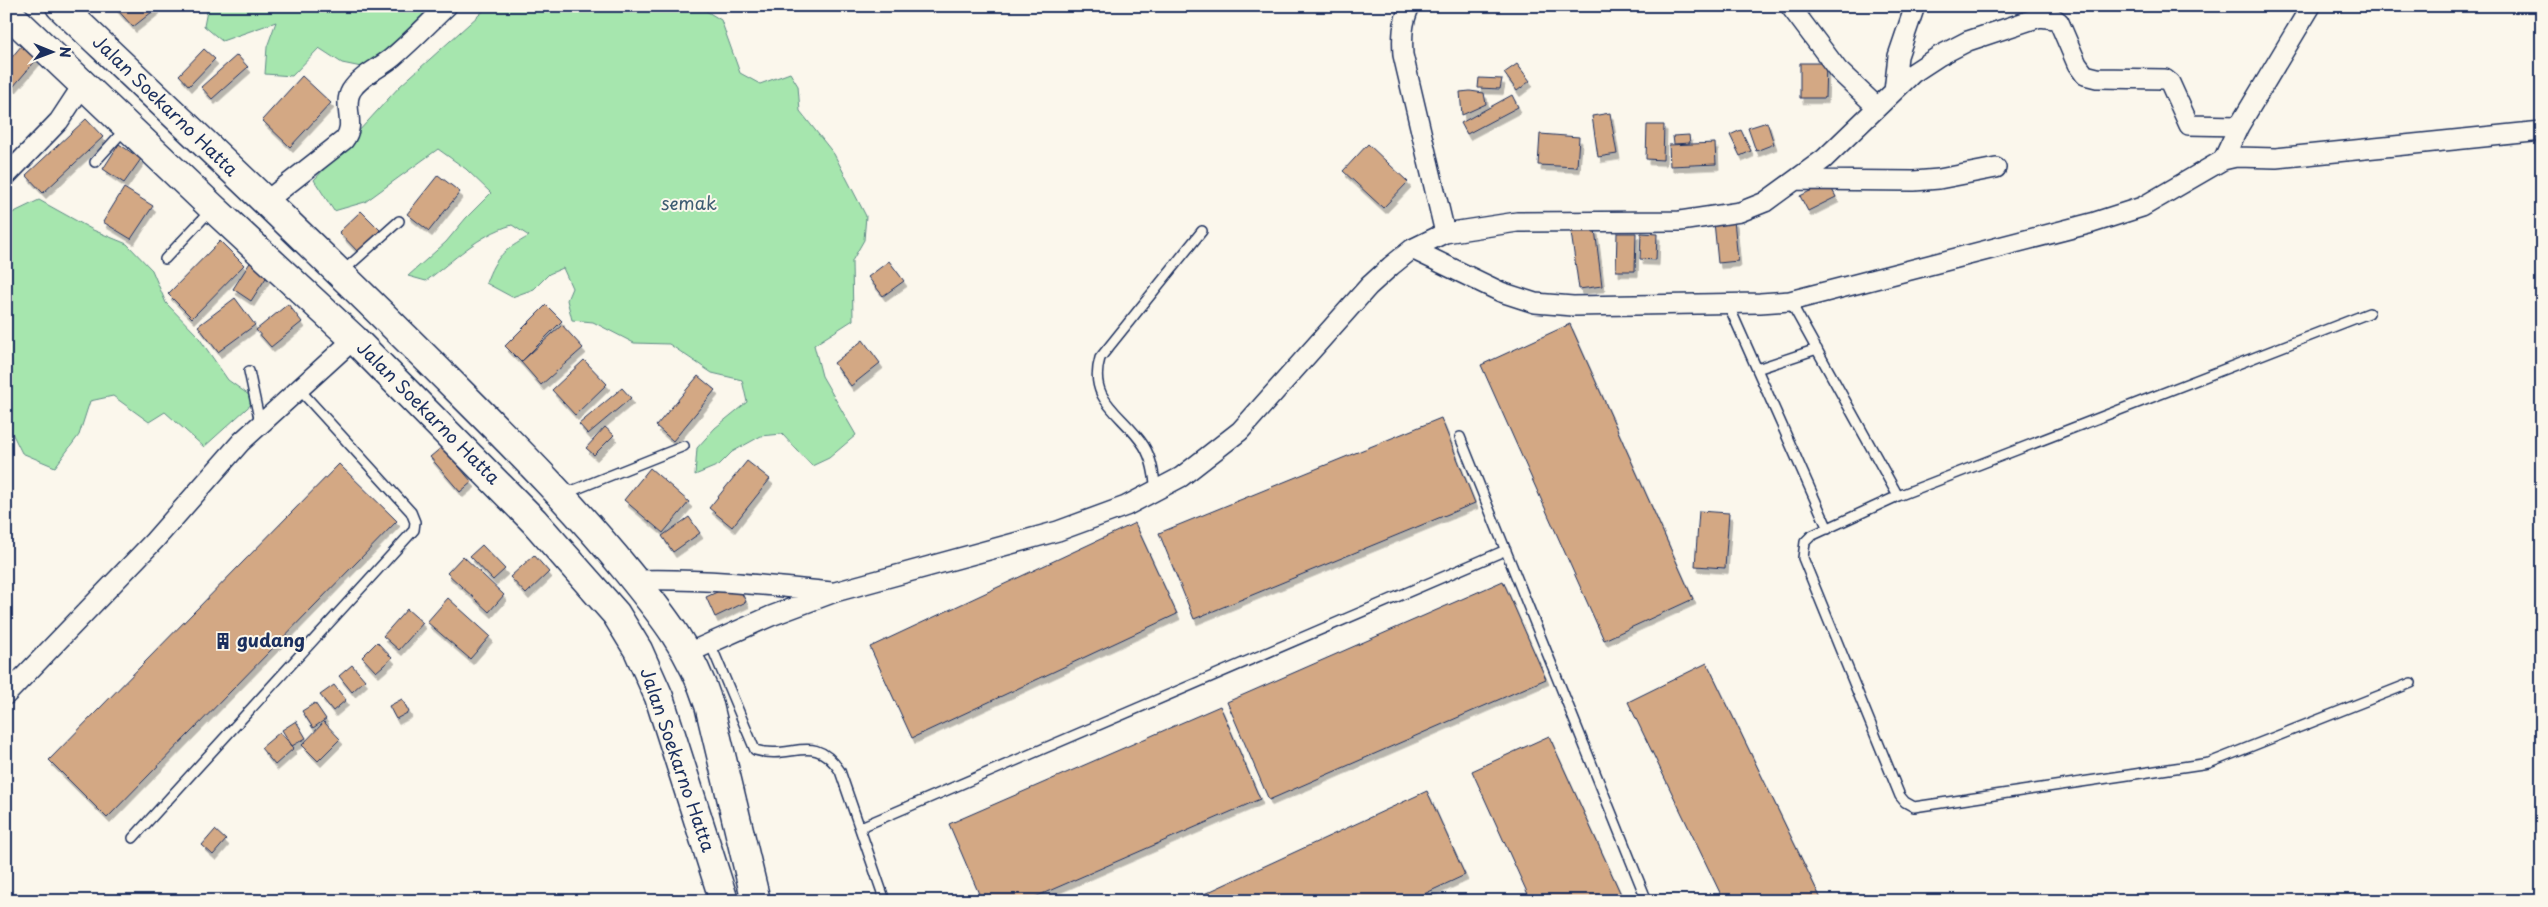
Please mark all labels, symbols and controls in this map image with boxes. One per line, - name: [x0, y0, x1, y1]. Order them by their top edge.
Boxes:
- north arrow: [28, 28, 78, 78]
- street label: Jalan Soekarno Hatta: [87, 28, 245, 182]
- text: N: [55, 47, 76, 58]
- park label: semak: [661, 189, 717, 216]
- street label: Jalan Soekarno Hatta: [351, 334, 507, 490]
- place label: gudang: [237, 626, 305, 653]
- building icon: gudang: [213, 631, 233, 651]
- street label: Jalan Soekarno Hatta: [634, 664, 723, 856]

